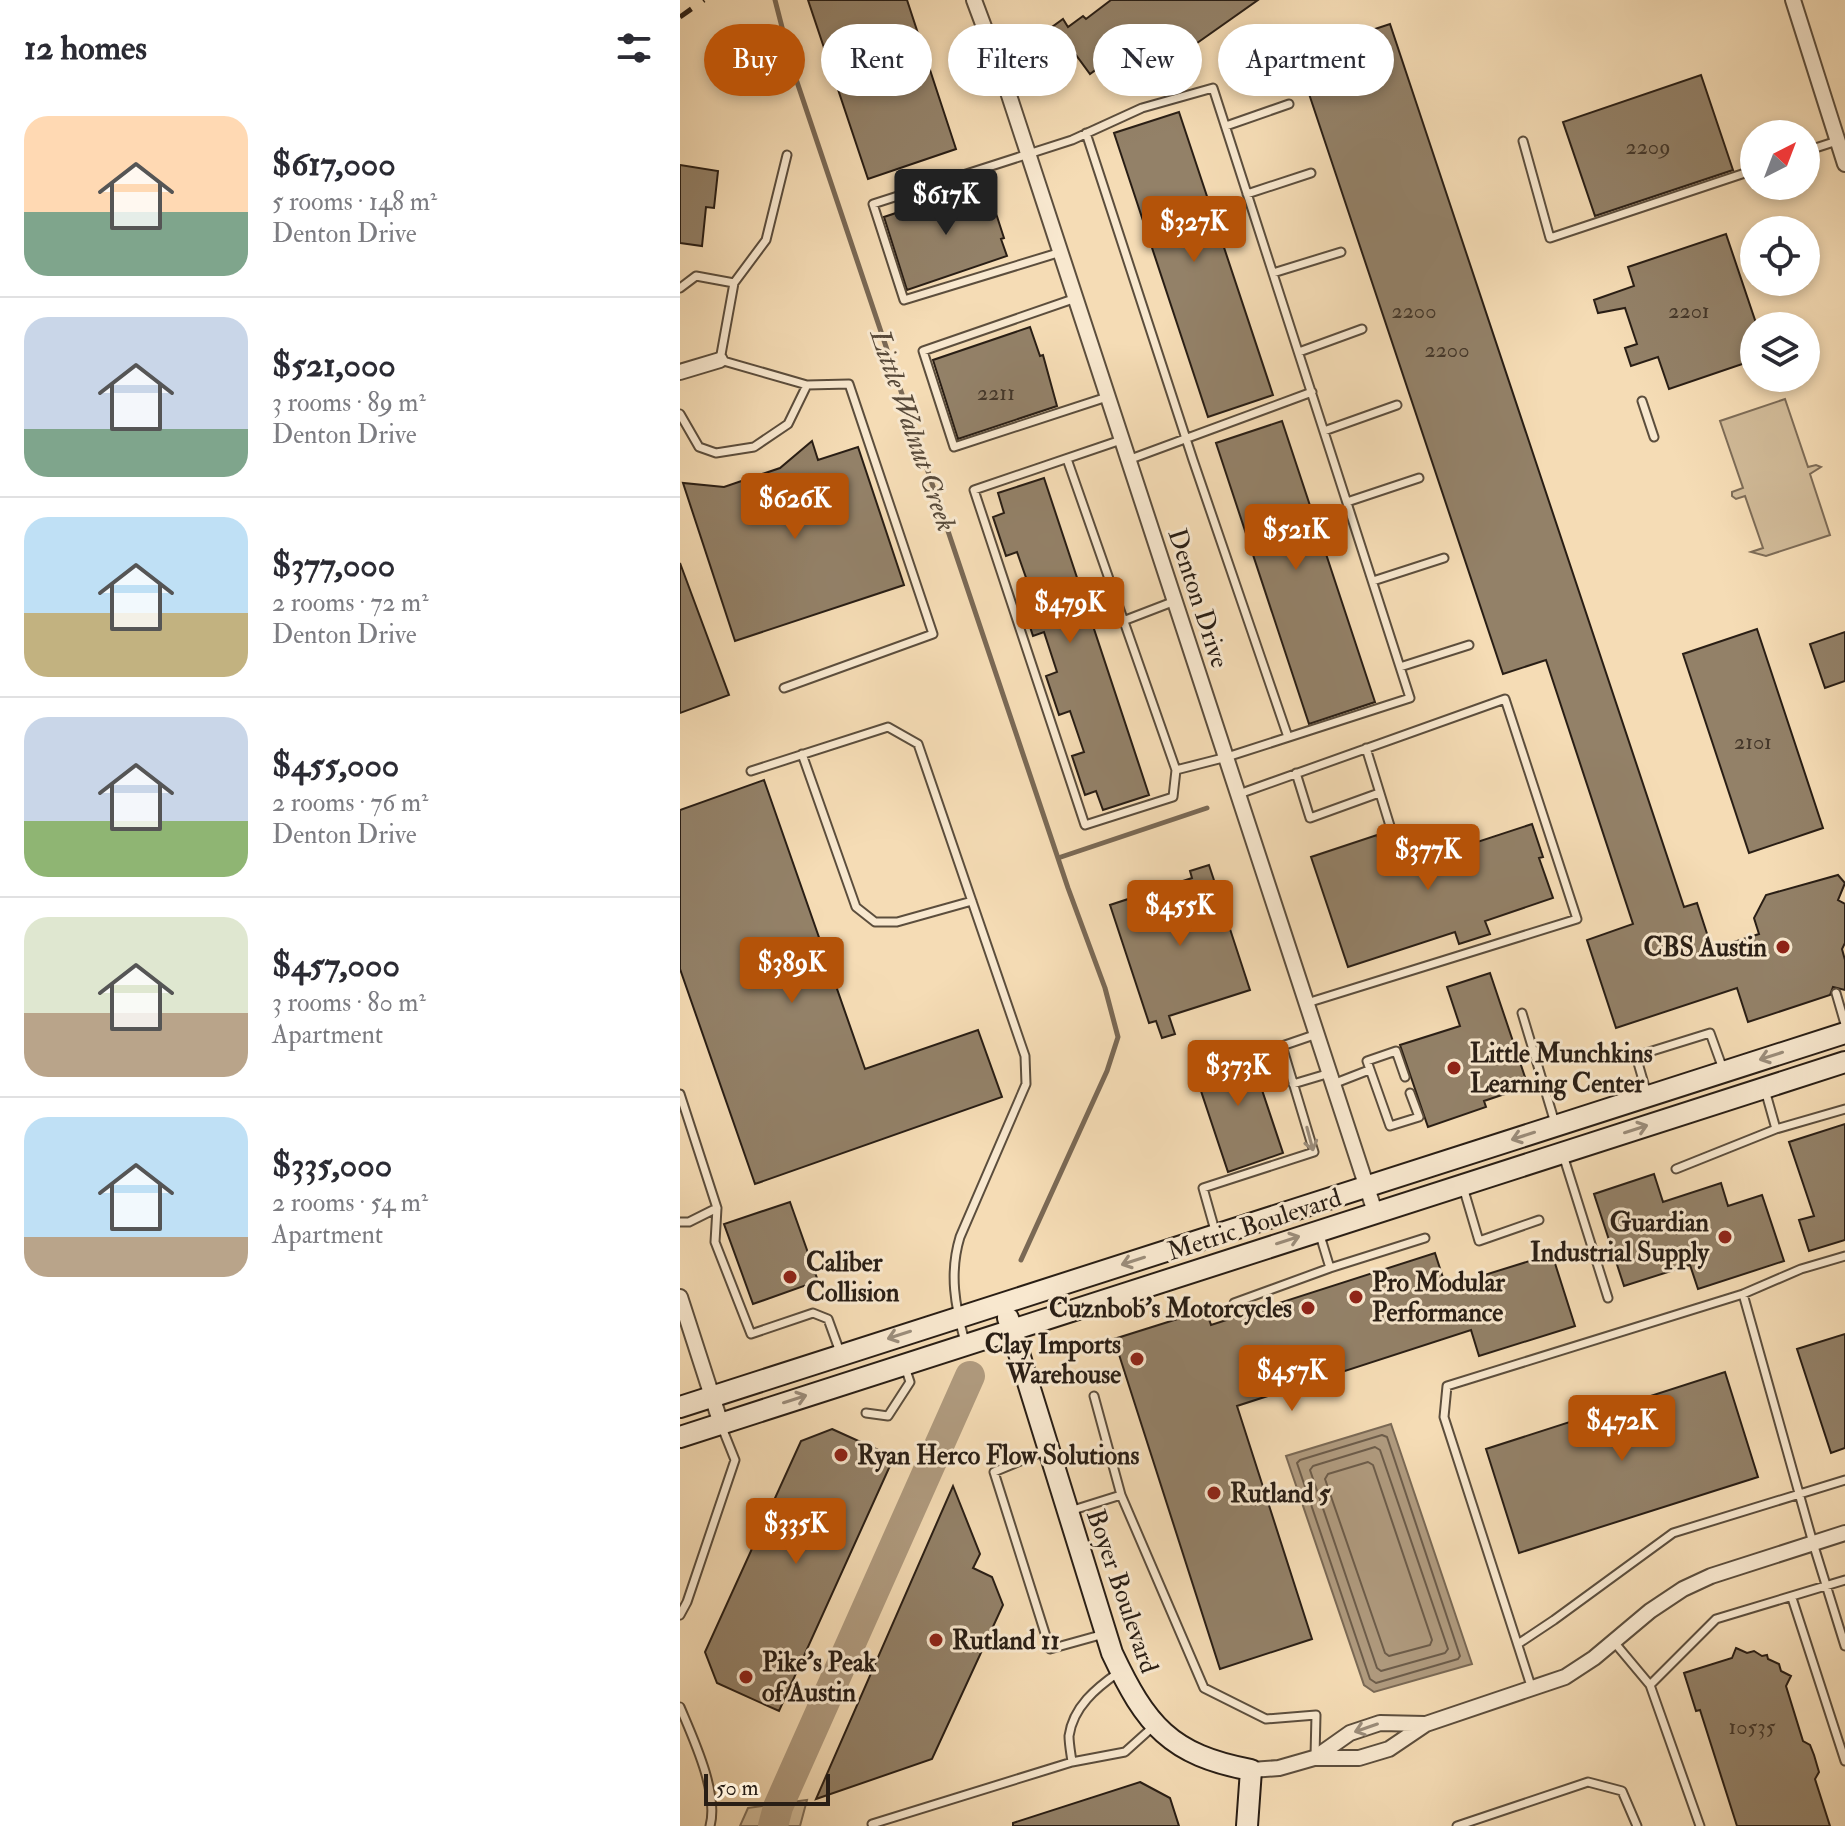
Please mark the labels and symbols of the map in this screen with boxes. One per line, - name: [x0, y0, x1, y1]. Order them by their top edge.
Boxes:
- north arrow: [1740, 120, 1820, 200]
- house number: 2209: [1626, 133, 1670, 161]
- pin: $617K: [890, 169, 1002, 237]
- pin: $327K: [1138, 196, 1250, 264]
- house number: 2200: [1392, 297, 1436, 325]
- house number: 2201: [1668, 297, 1710, 325]
- water label: Little Walnut Creek: [861, 324, 964, 536]
- house number: 2200: [1425, 336, 1469, 364]
- house number: 2211: [977, 379, 1015, 407]
- pin: $626K: [739, 473, 851, 541]
- pin: $521K: [1240, 504, 1352, 572]
- street label: Denton Drive: [1160, 525, 1236, 672]
- pin: $479K: [1014, 577, 1126, 645]
- house number: 2101: [1734, 728, 1772, 756]
- pin: $377K: [1372, 824, 1484, 892]
- pin: $455K: [1124, 880, 1236, 948]
- place label: CBS Austin: [1643, 932, 1768, 964]
- pin: $389K: [736, 937, 848, 1005]
- marker: CBS Austin: [1774, 938, 1792, 956]
- place label: Little Munchkins Learning Center: [1470, 1038, 1653, 1101]
- pin: $373K: [1182, 1040, 1294, 1108]
- one-way arrow: [1758, 1050, 1783, 1065]
- marker: Little Munchkins Learning Center: [1445, 1059, 1463, 1077]
- one-way arrow: [1623, 1121, 1649, 1136]
- one-way arrow: [1304, 1125, 1319, 1151]
- one-way arrow: [1511, 1129, 1536, 1144]
- street label: Metric Boulevard: [1163, 1182, 1346, 1268]
- place label: Guardian Industrial Supply: [1530, 1207, 1711, 1270]
- marker: Guardian Industrial Supply: [1716, 1228, 1734, 1246]
- one-way arrow: [1275, 1232, 1300, 1247]
- place label: Caliber Collision: [806, 1247, 900, 1309]
- one-way arrow: [1120, 1255, 1145, 1270]
- place label: Pro Modular Performance: [1372, 1267, 1505, 1329]
- marker: Caliber Collision: [781, 1268, 799, 1286]
- marker: Pro Modular Performance: [1347, 1288, 1365, 1306]
- place label: Cuznbob's Motorcycles: [1049, 1293, 1292, 1326]
- marker: Cuznbob's Motorcycles: [1299, 1299, 1317, 1317]
- one-way arrow: [887, 1329, 912, 1344]
- place label: Clay Imports Warehouse: [985, 1329, 1121, 1391]
- pin: $457K: [1236, 1345, 1348, 1413]
- marker: Clay Imports Warehouse: [1128, 1350, 1146, 1368]
- one-way arrow: [782, 1391, 807, 1406]
- pin: $472K: [1566, 1395, 1678, 1463]
- place label: Ryan Herco Flow Solutions: [857, 1440, 1139, 1473]
- marker: Ryan Herco Flow Solutions: [832, 1446, 850, 1464]
- place label: Rutland 5: [1230, 1478, 1331, 1510]
- marker: Rutland 5: [1205, 1484, 1223, 1502]
- pin: $335K: [740, 1498, 852, 1566]
- street label: Boyer Boulevard: [1079, 1505, 1165, 1678]
- place label: Rutland 11: [952, 1625, 1060, 1657]
- marker: Rutland 11: [927, 1631, 945, 1649]
- place label: Pike's Peak of Austin: [762, 1647, 877, 1709]
- marker: Pike's Peak of Austin: [737, 1668, 755, 1686]
- house number: 10535: [1729, 1713, 1776, 1741]
- one-way arrow: [1354, 1721, 1379, 1736]
- scale bar: [704, 1770, 830, 1806]

